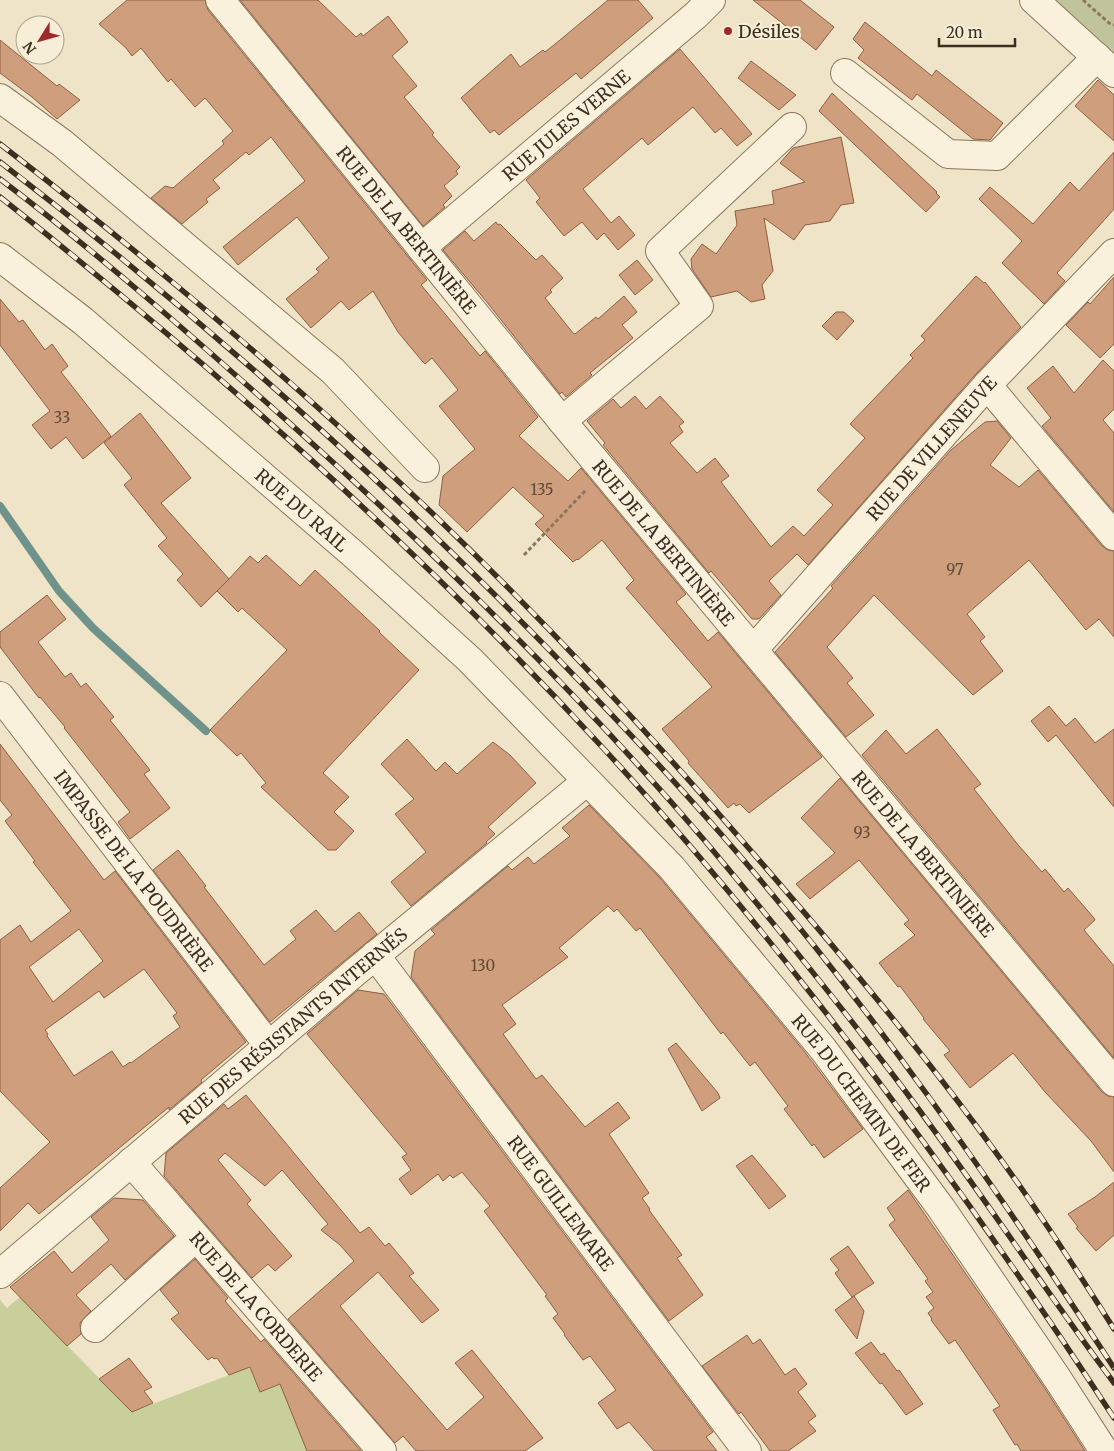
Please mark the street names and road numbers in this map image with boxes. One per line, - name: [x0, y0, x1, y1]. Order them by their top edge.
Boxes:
- street label: RUE JULES VERNE: [497, 64, 635, 186]
- street label: RUE DE LA BERTINIÈRE: [332, 141, 482, 319]
- street label: RUE DE VILLENEUVE: [861, 370, 1002, 525]
- street label: RUE DE LA BERTINIÈRE: [588, 455, 740, 631]
- street label: RUE DU RAIL: [251, 463, 353, 556]
- street label: IMPASSE DE LA POUDRIÈRE: [50, 765, 219, 976]
- street label: RUE DE LA BERTINIÈRE: [847, 766, 1000, 942]
- street label: RUE DES RÉSISTANTS INTERNÉS: [174, 922, 412, 1129]
- street label: RUE DU CHEMIN DE FER: [787, 1009, 936, 1196]
- street label: RUE GUILLEMARE: [503, 1131, 619, 1276]
- street label: RUE DE LA CORDERIE: [185, 1227, 328, 1386]

